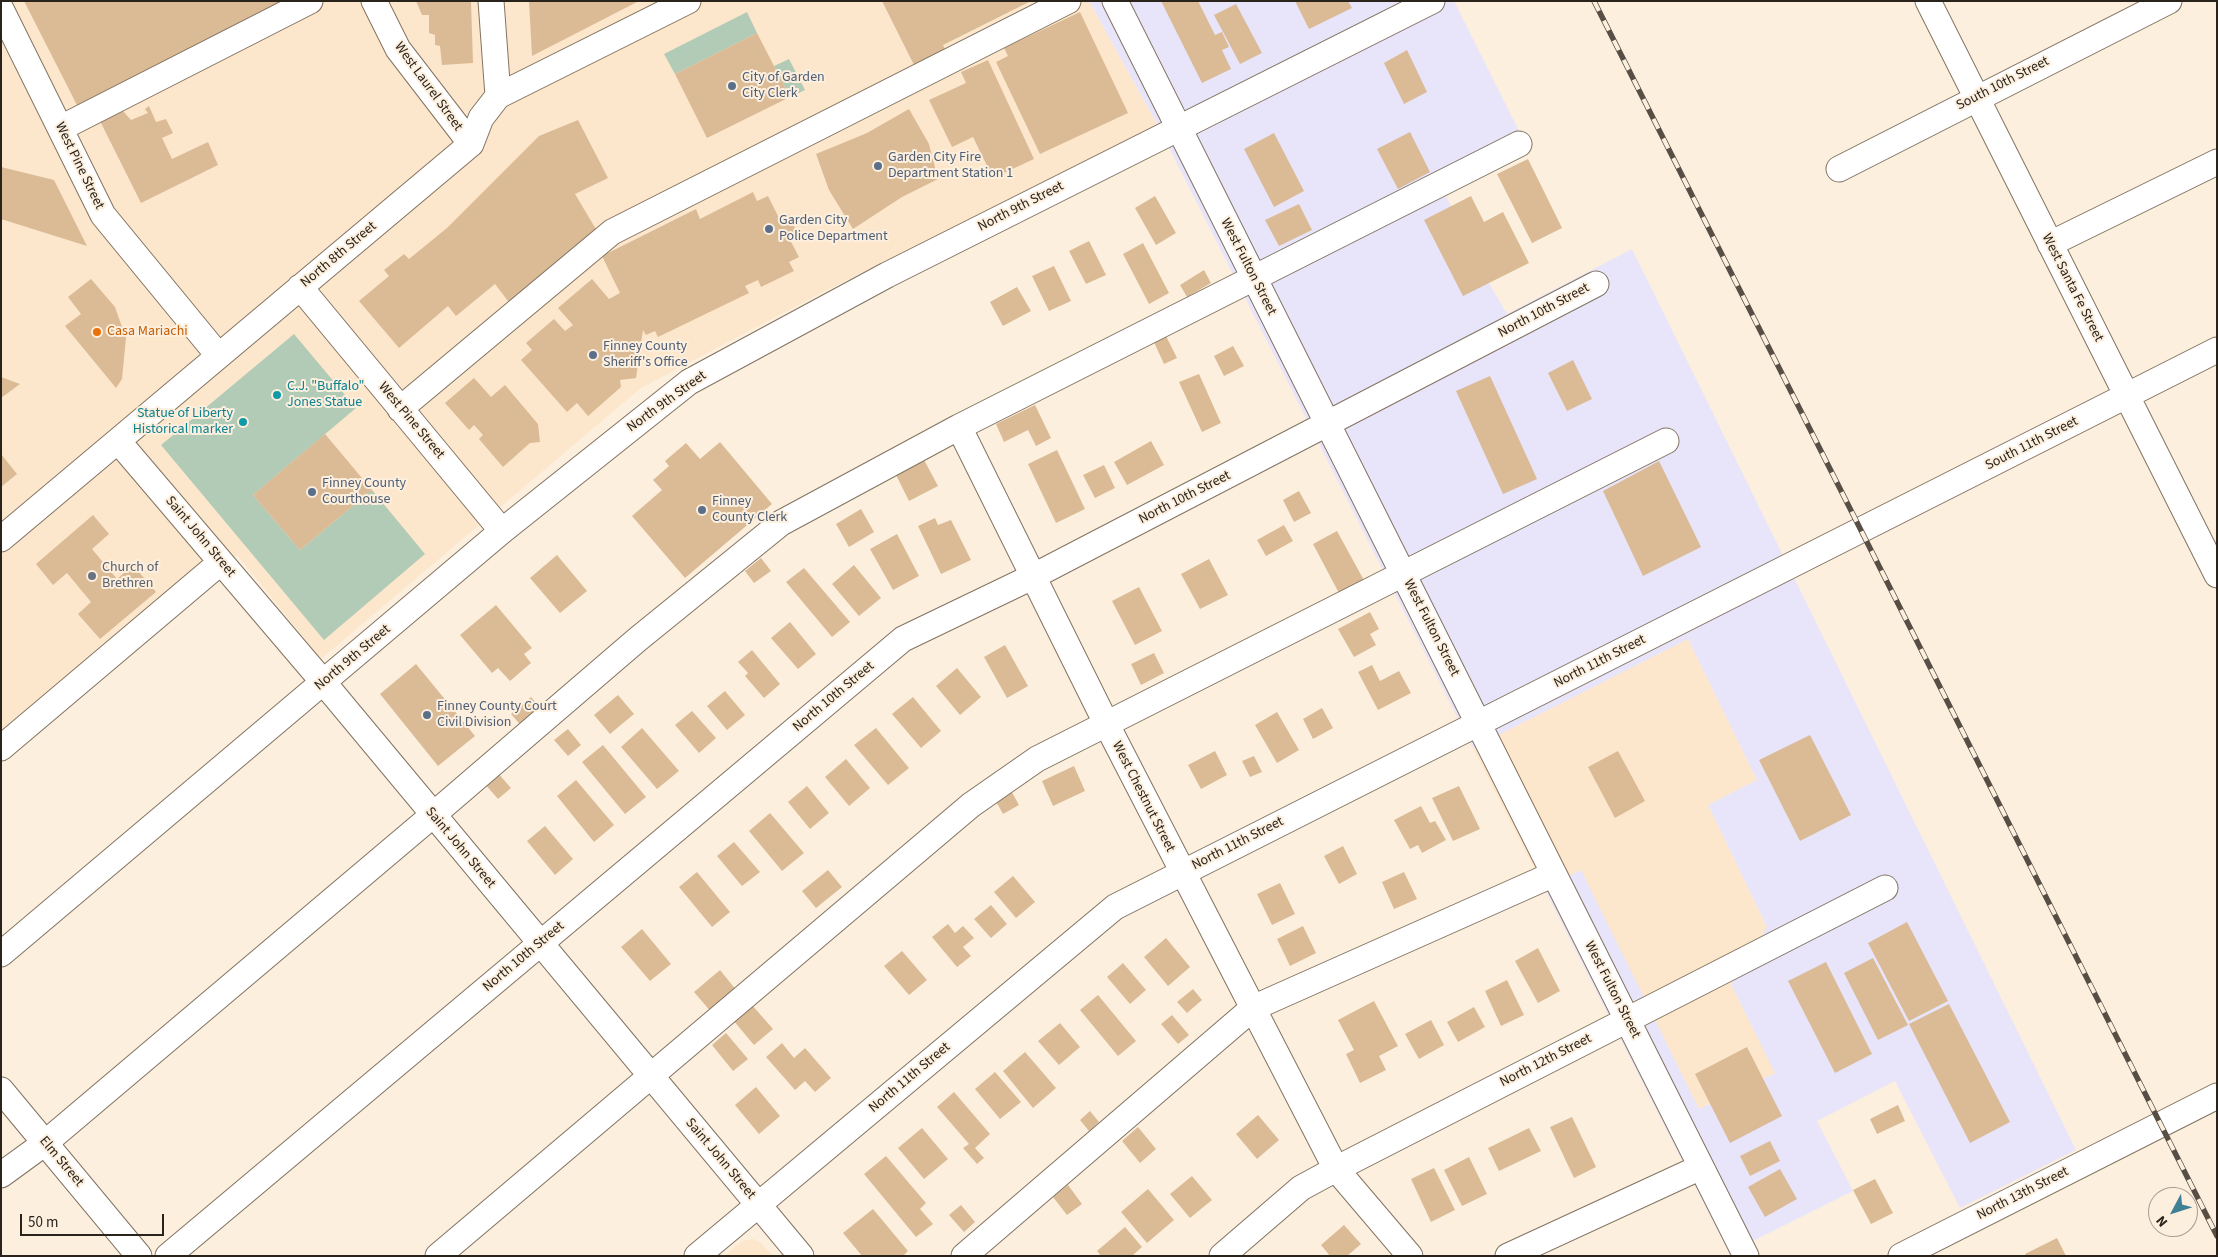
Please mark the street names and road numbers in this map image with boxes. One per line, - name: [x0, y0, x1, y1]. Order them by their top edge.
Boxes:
- street label: West Laurel Street: [390, 39, 466, 135]
- street label: South 10th Street: [1954, 53, 2052, 115]
- street label: West Pine Street: [51, 120, 107, 212]
- street label: North 9th Street: [975, 178, 1067, 236]
- street label: West Fulton Street: [1216, 216, 1280, 318]
- street label: North 8th Street: [298, 218, 380, 292]
- street label: West Santa Fe Street: [2037, 231, 2107, 345]
- street label: North 10th Street: [1496, 280, 1592, 342]
- street label: North 9th Street: [624, 368, 710, 436]
- street label: West Pine Street: [374, 379, 448, 463]
- street label: South 11th Street: [1983, 413, 2081, 475]
- street label: North 10th Street: [1136, 468, 1234, 528]
- street label: Saint John Street: [161, 493, 239, 581]
- street label: West Fulton Street: [1399, 577, 1463, 679]
- street label: North 9th Street: [312, 621, 394, 695]
- street label: North 11th Street: [1551, 632, 1649, 692]
- street label: North 10th Street: [790, 658, 878, 736]
- street label: West Chestnut Street: [1108, 739, 1178, 855]
- street label: Saint John Street: [421, 804, 499, 892]
- street label: North 11th Street: [1189, 814, 1287, 874]
- street label: North 10th Street: [480, 918, 568, 996]
- street label: West Fulton Street: [1580, 939, 1644, 1041]
- street label: North 12th Street: [1497, 1031, 1595, 1091]
- street label: North 11th Street: [866, 1039, 954, 1117]
- street label: Saint John Street: [681, 1115, 759, 1203]
- street label: Elm Street: [35, 1133, 87, 1191]
- street label: North 13th Street: [1974, 1164, 2072, 1224]

